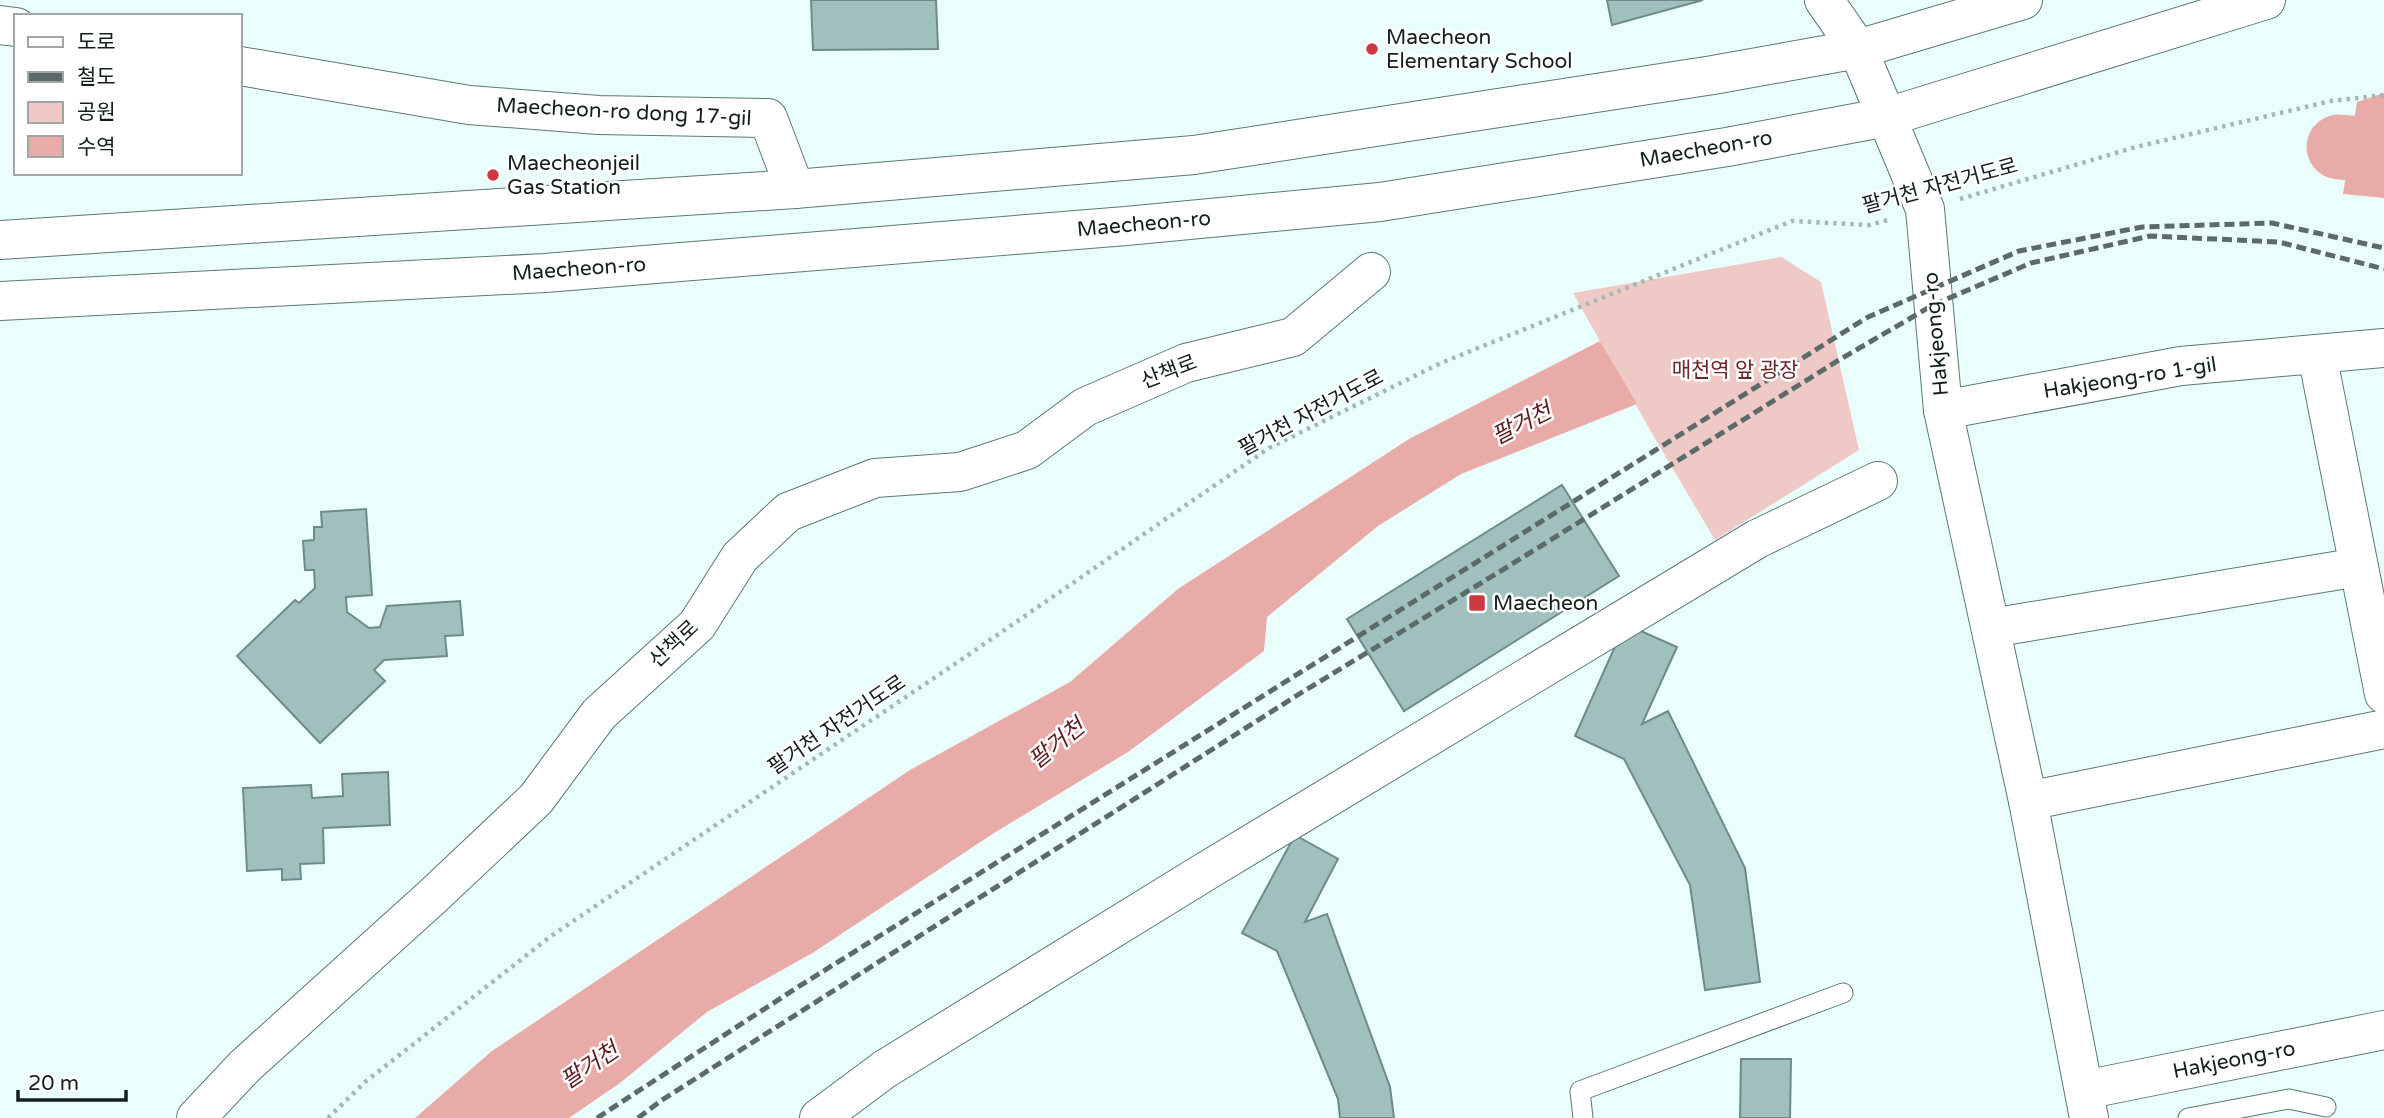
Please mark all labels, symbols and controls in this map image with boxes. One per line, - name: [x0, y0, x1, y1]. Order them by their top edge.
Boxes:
- legend: [14, 14, 242, 175]
- place label: Maecheon Elementary School: [1386, 25, 1573, 74]
- text: 도로: [77, 30, 116, 55]
- marker: Maecheon Elementary School: [1364, 41, 1380, 57]
- text: 철도: [77, 65, 116, 90]
- street label: Maecheon-ro dong 17-gil: [496, 93, 752, 131]
- text: 공원: [77, 100, 116, 125]
- street label: Maecheon-ro: [1638, 125, 1774, 173]
- text: 수역: [77, 135, 116, 160]
- place label: Maecheonjeil Gas Station: [507, 151, 640, 200]
- street label: 팔거천 자전거도로: [1859, 153, 2021, 219]
- marker: Maecheonjeil Gas Station: [485, 167, 501, 183]
- street label: Maecheon-ro: [1076, 206, 1212, 242]
- street label: Maecheon-ro: [511, 252, 647, 286]
- street label: Hakjeong-ro: [1918, 271, 1954, 397]
- street label: 산책로: [1137, 350, 1201, 394]
- street label: Hakjeong-ro 1-gil: [2042, 352, 2218, 404]
- park label: 매천역 앞 광장: [1672, 358, 1798, 383]
- street label: 팔거천 자전거도로: [1234, 364, 1388, 462]
- water label: 팔거천: [1487, 396, 1559, 451]
- place label: Maecheon: [1493, 591, 1598, 616]
- marker: Maecheon: [1467, 593, 1487, 613]
- street label: 산책로: [644, 615, 704, 673]
- street label: 팔거천 자전거도로: [764, 670, 910, 780]
- water label: 팔거천: [1024, 711, 1093, 775]
- water label: 팔거천: [556, 1035, 626, 1095]
- street label: Hakjeong-ro: [2171, 1036, 2297, 1084]
- scale bar: [18, 1058, 126, 1102]
- text: 20 m: [28, 1071, 79, 1096]

